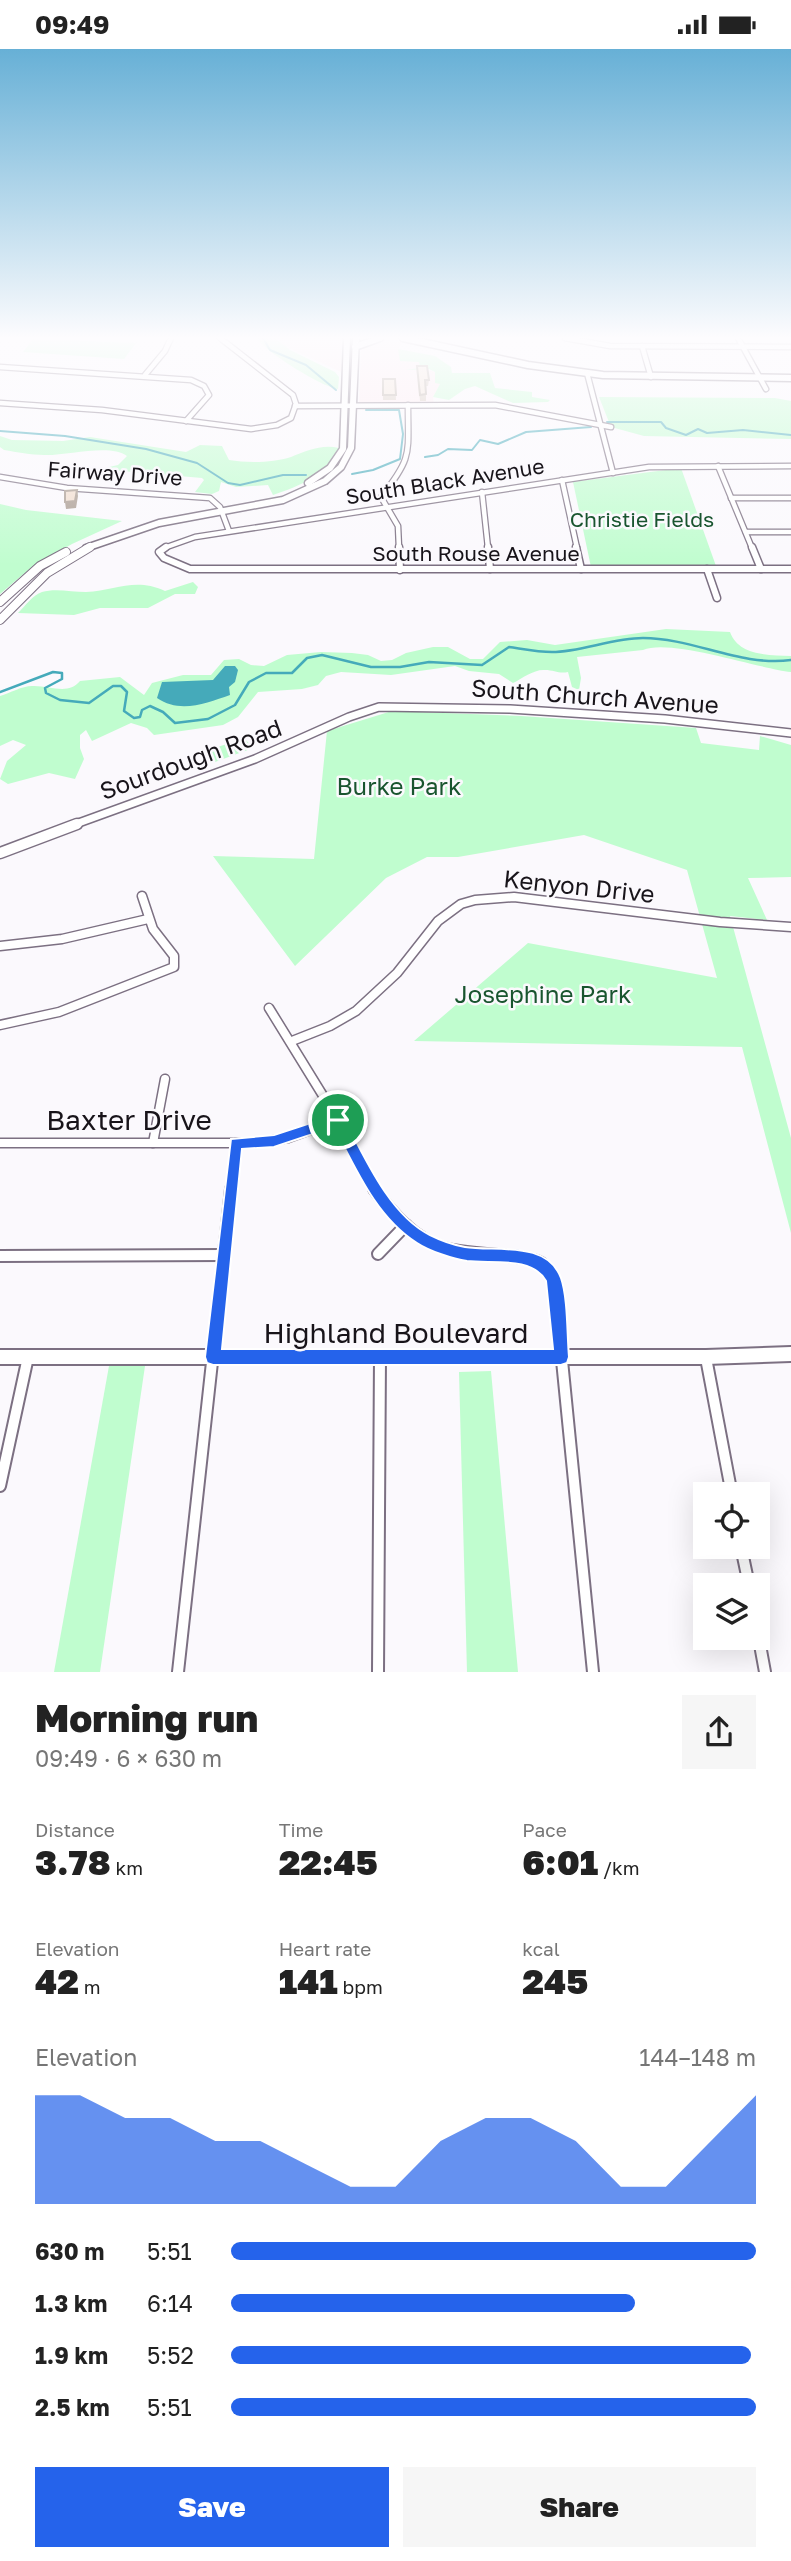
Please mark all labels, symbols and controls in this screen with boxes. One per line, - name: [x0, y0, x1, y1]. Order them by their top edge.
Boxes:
- text: 09:49: [35, 9, 110, 40]
- street label: South Black Avenue: [344, 452, 546, 510]
- street label: Fairway Drive: [47, 455, 183, 491]
- park label: Christie Fields: [570, 506, 714, 532]
- street label: South Rouse Avenue: [372, 540, 580, 566]
- street label: South Church Avenue: [470, 672, 720, 719]
- street label: Sourdough Road: [96, 712, 285, 805]
- park label: Burke Park: [337, 771, 461, 800]
- street label: Kenyon Drive: [502, 863, 656, 908]
- park label: Josephine Park: [455, 979, 631, 1008]
- pin: [308, 1090, 368, 1150]
- icon: arrive: [319, 1101, 357, 1139]
- street label: Baxter Drive: [46, 1103, 212, 1136]
- street label: Highland Boulevard: [264, 1316, 528, 1349]
- map controls: [693, 1482, 770, 1650]
- button: locate: [693, 1482, 770, 1559]
- button: layers: [693, 1573, 770, 1650]
- text: Morning run: [35, 1695, 258, 1740]
- button: share: [682, 1695, 756, 1769]
- text: 09:49 · 6 × 630 m: [35, 1744, 222, 1772]
- text: Distance: [35, 1818, 115, 1841]
- text: Time: [279, 1818, 323, 1841]
- text: Pace: [522, 1818, 567, 1841]
- text: 3.78: [35, 1841, 111, 1883]
- text: 22:45: [279, 1841, 378, 1883]
- text: 6:01: [522, 1841, 598, 1883]
- text: km: [111, 1856, 143, 1879]
- text: /km: [598, 1856, 640, 1879]
- text: Elevation: [35, 1937, 120, 1960]
- text: Heart rate: [279, 1937, 371, 1960]
- text: kcal: [522, 1937, 560, 1960]
- text: 42: [35, 1960, 79, 2002]
- text: 141: [279, 1960, 338, 2002]
- text: 245: [522, 1960, 588, 2002]
- text: m: [79, 1975, 101, 1998]
- text: bpm: [338, 1975, 383, 1998]
- text: Elevation: [35, 2043, 137, 2071]
- text: 144–148 m: [639, 2043, 756, 2071]
- text: 630 m: [35, 2237, 104, 2265]
- text: 5:51: [147, 2237, 192, 2265]
- text: 1.3 km: [35, 2289, 107, 2317]
- text: 6:14: [147, 2289, 193, 2317]
- text: 1.9 km: [35, 2341, 108, 2369]
- text: 5:52: [147, 2341, 194, 2369]
- text: 2.5 km: [35, 2393, 110, 2421]
- text: 5:51: [147, 2393, 192, 2421]
- button: Save: [35, 2467, 389, 2547]
- button: Share: [403, 2467, 756, 2547]

